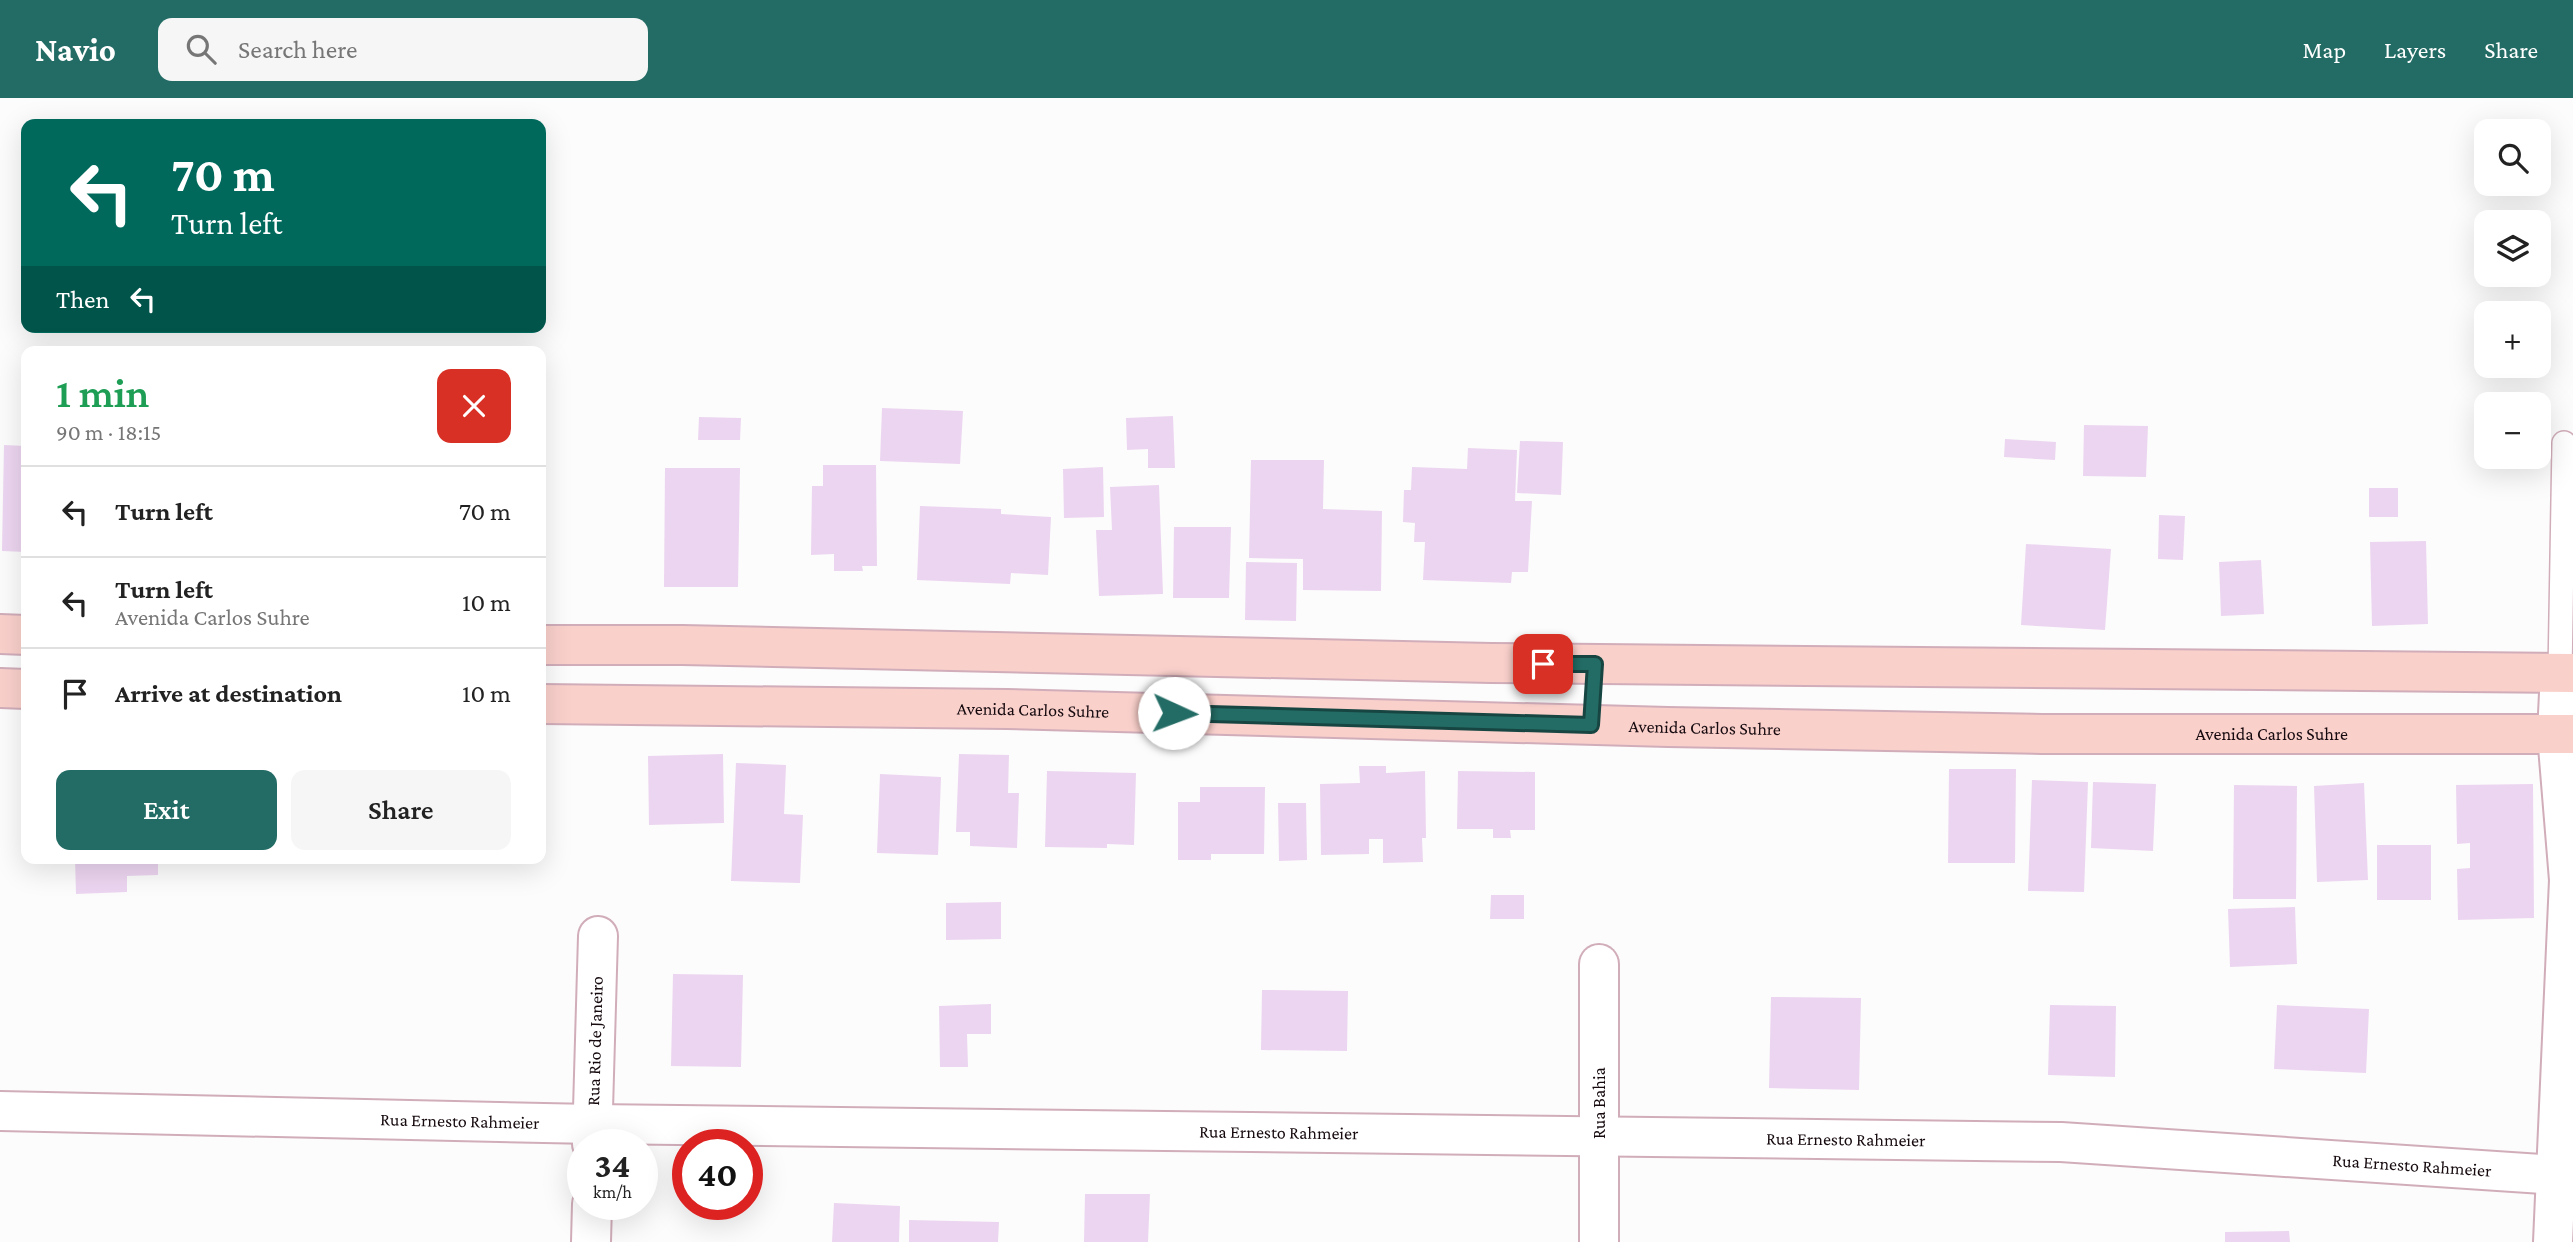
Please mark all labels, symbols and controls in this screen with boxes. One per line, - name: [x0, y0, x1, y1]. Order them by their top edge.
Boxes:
- search box: [158, 18, 648, 81]
- icon: search: [182, 30, 220, 68]
- text: Navio: [35, 31, 116, 68]
- text: Search here: [238, 35, 357, 64]
- text: Map: [2302, 36, 2346, 63]
- text: Layers: [2384, 36, 2446, 63]
- text: Share: [2484, 36, 2538, 63]
- map controls: [2474, 119, 2551, 469]
- button: search: [2474, 119, 2551, 196]
- icon: left: [56, 147, 147, 238]
- text: 70 m: [171, 147, 275, 202]
- text: Turn left: [171, 205, 282, 241]
- button: layers: [2474, 210, 2551, 287]
- icon: left: [124, 280, 162, 318]
- text: Then: [56, 285, 110, 314]
- button: +: [2474, 301, 2551, 378]
- text: 1 min: [56, 369, 149, 416]
- button: close: [437, 369, 511, 443]
- button: −: [2474, 392, 2551, 469]
- text: 90 m · 18:15: [56, 419, 161, 445]
- icon: left: [56, 493, 94, 531]
- text: Turn left: [115, 497, 213, 526]
- text: 70 m: [459, 497, 511, 526]
- text: Turn left: [115, 575, 213, 604]
- icon: left: [56, 584, 94, 622]
- text: 10 m: [462, 588, 511, 617]
- text: Avenida Carlos Suhre: [115, 604, 310, 630]
- pin: [1513, 634, 1573, 694]
- icon: arrive: [1524, 645, 1562, 683]
- icon: arrive: [56, 675, 94, 713]
- position arrow: [1137, 676, 1211, 750]
- text: Arrive at destination: [115, 679, 342, 708]
- text: 10 m: [462, 679, 511, 708]
- street label: Avenida Carlos Suhre: [957, 698, 1109, 722]
- street label: Avenida Carlos Suhre: [1628, 716, 1781, 739]
- street label: Avenida Carlos Suhre: [2195, 724, 2348, 744]
- button: Exit: [56, 770, 277, 850]
- button: Share: [291, 770, 511, 850]
- street label: Rua Rio de Janeiro: [583, 976, 607, 1106]
- street label: Rua Bahia: [1589, 1067, 1609, 1139]
- street label: Rua Ernesto Rahmeier: [380, 1109, 540, 1133]
- street label: Rua Ernesto Rahmeier: [1199, 1121, 1359, 1143]
- street label: Rua Ernesto Rahmeier: [1766, 1128, 1926, 1150]
- speed limit sign: 40: [672, 1129, 763, 1220]
- text: 34: [595, 1146, 630, 1185]
- street label: Rua Ernesto Rahmeier: [2332, 1150, 2493, 1181]
- text: km/h: [593, 1182, 632, 1202]

